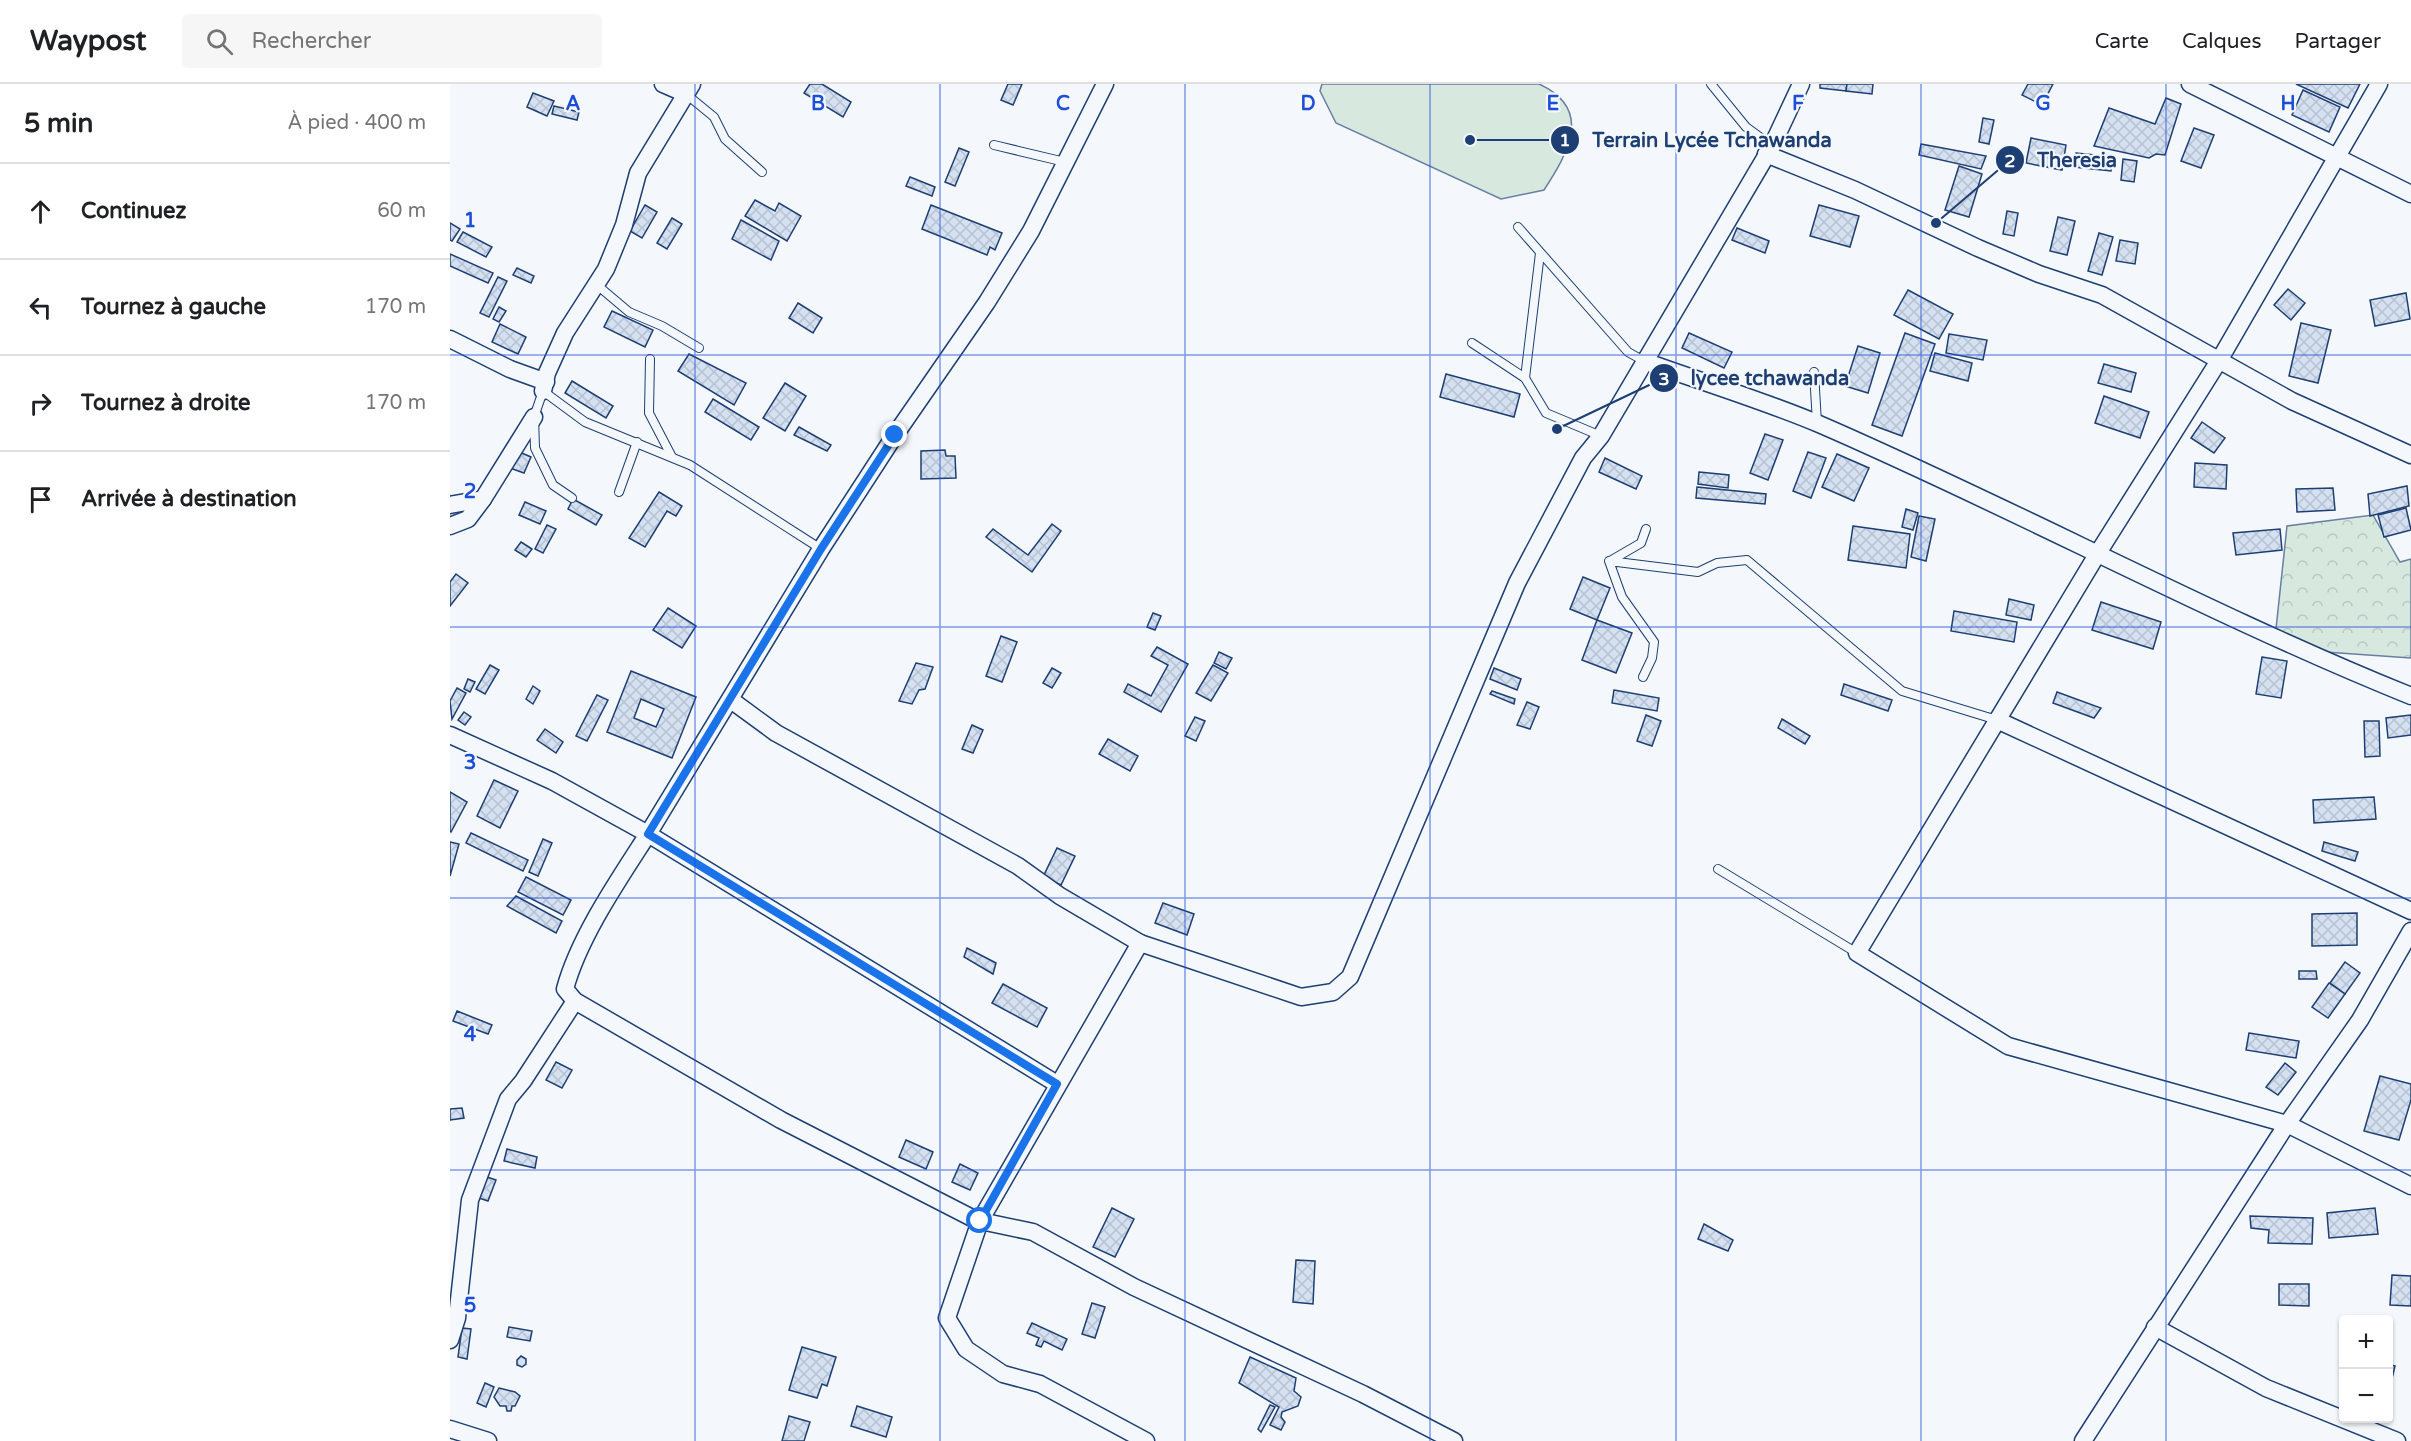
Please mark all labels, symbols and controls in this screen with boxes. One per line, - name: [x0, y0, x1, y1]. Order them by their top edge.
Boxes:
- search box: [182, 14, 602, 68]
- text: Waypost: [30, 24, 146, 58]
- icon: search: [203, 25, 236, 58]
- text: Rechercher: [251, 28, 371, 54]
- text: Carte: [2095, 29, 2149, 54]
- text: Calques: [2182, 29, 2262, 54]
- text: Partager: [2295, 29, 2381, 54]
- text: A: [566, 92, 581, 116]
- text: B: [811, 92, 825, 116]
- text: C: [1056, 92, 1070, 116]
- text: D: [1300, 92, 1316, 116]
- text: E: [1547, 92, 1560, 116]
- text: F: [1792, 92, 1804, 116]
- text: G: [2035, 92, 2051, 116]
- text: H: [2280, 92, 2296, 116]
- text: 5 min: [24, 108, 93, 139]
- text: À pied · 400 m: [288, 111, 426, 135]
- callout: Terrain Lycée Tchawanda: [1550, 121, 1844, 159]
- text: 1: [1559, 129, 1571, 151]
- text: Terrain Lycée Tchawanda: [1591, 129, 1832, 153]
- callout: Theresia: [1995, 141, 2129, 179]
- text: Theresia: [2036, 149, 2117, 173]
- text: 2: [2004, 150, 2016, 172]
- icon: ahead: [24, 195, 57, 228]
- text: Continuez: [81, 198, 186, 224]
- text: 60 m: [377, 199, 426, 223]
- text: 1: [464, 209, 476, 233]
- icon: left: [24, 291, 57, 324]
- text: Tournez à gauche: [81, 294, 266, 320]
- text: 170 m: [365, 295, 426, 319]
- callout: lycee tchawanda: [1649, 359, 1861, 397]
- text: lycee tchawanda: [1691, 367, 1849, 391]
- text: 3: [1658, 368, 1670, 390]
- icon: right: [24, 387, 57, 420]
- text: Tournez à droite: [81, 390, 250, 416]
- text: 170 m: [365, 391, 426, 415]
- route end: [881, 421, 907, 447]
- text: 2: [464, 480, 476, 504]
- icon: arrive: [24, 483, 57, 516]
- text: Arrivée à destination: [81, 486, 297, 512]
- text: 3: [464, 751, 476, 775]
- text: 4: [464, 1023, 477, 1047]
- route start: [966, 1207, 992, 1233]
- text: 5: [464, 1294, 476, 1318]
- map controls: [2339, 1315, 2393, 1423]
- button: +: [2339, 1315, 2393, 1369]
- button: −: [2339, 1369, 2393, 1423]

